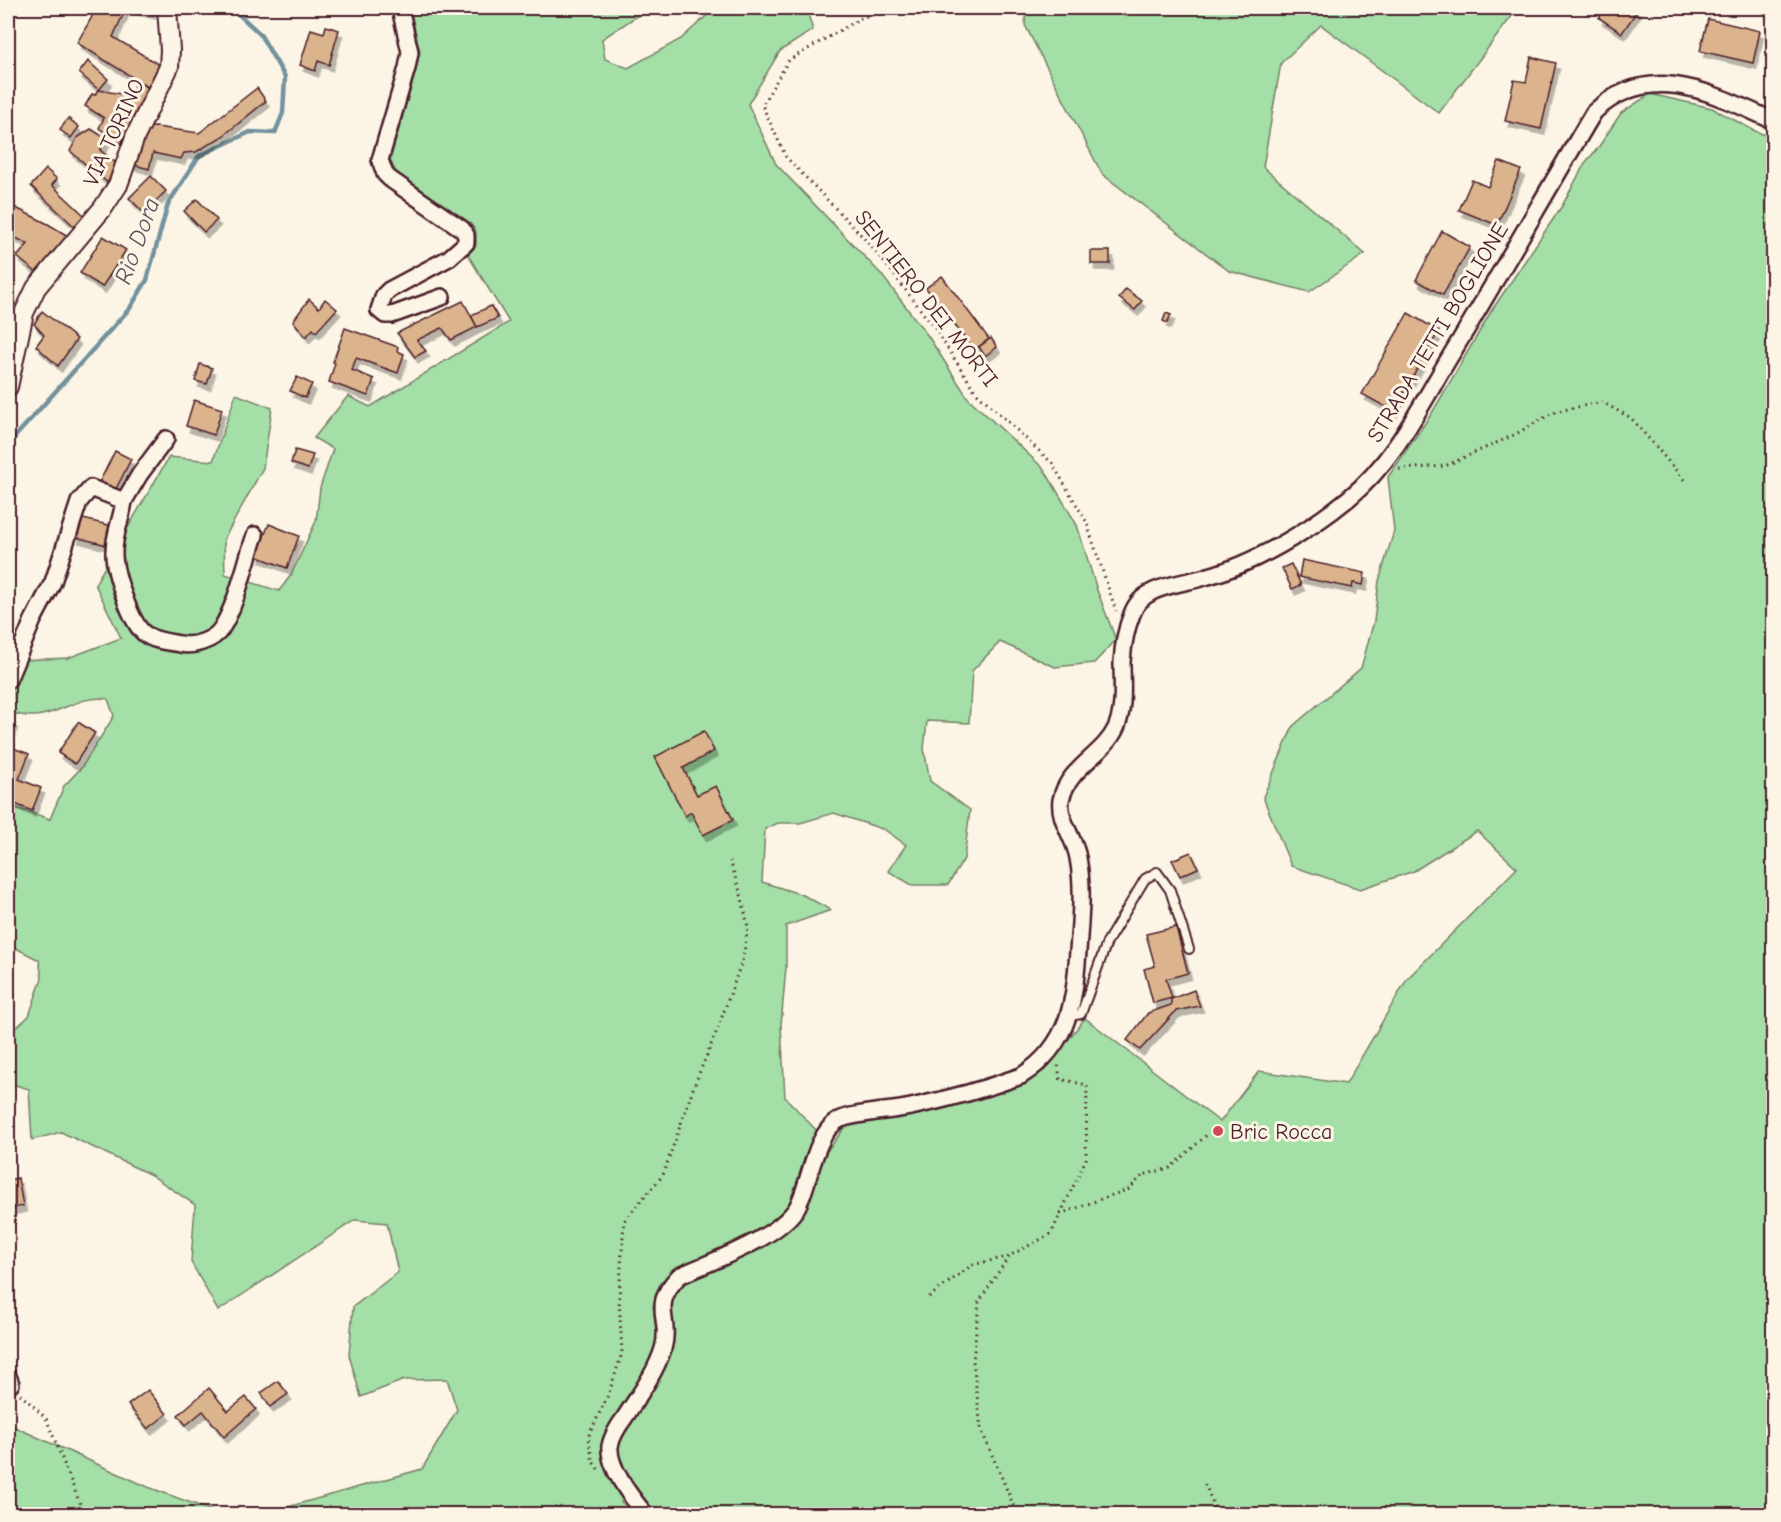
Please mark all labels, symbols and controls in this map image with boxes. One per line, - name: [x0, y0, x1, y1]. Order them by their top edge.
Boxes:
- street label: VIA TORINO: [78, 75, 150, 190]
- water label: Rio Dora: [109, 194, 165, 288]
- street label: SENTIERO DEI MORTI: [849, 205, 1003, 392]
- street label: STRADA TETTI BOGLIONE: [1362, 218, 1514, 447]
- place label: Bric Rocca: [1230, 1119, 1332, 1145]
- marker: Bric Rocca: [1211, 1124, 1225, 1138]

